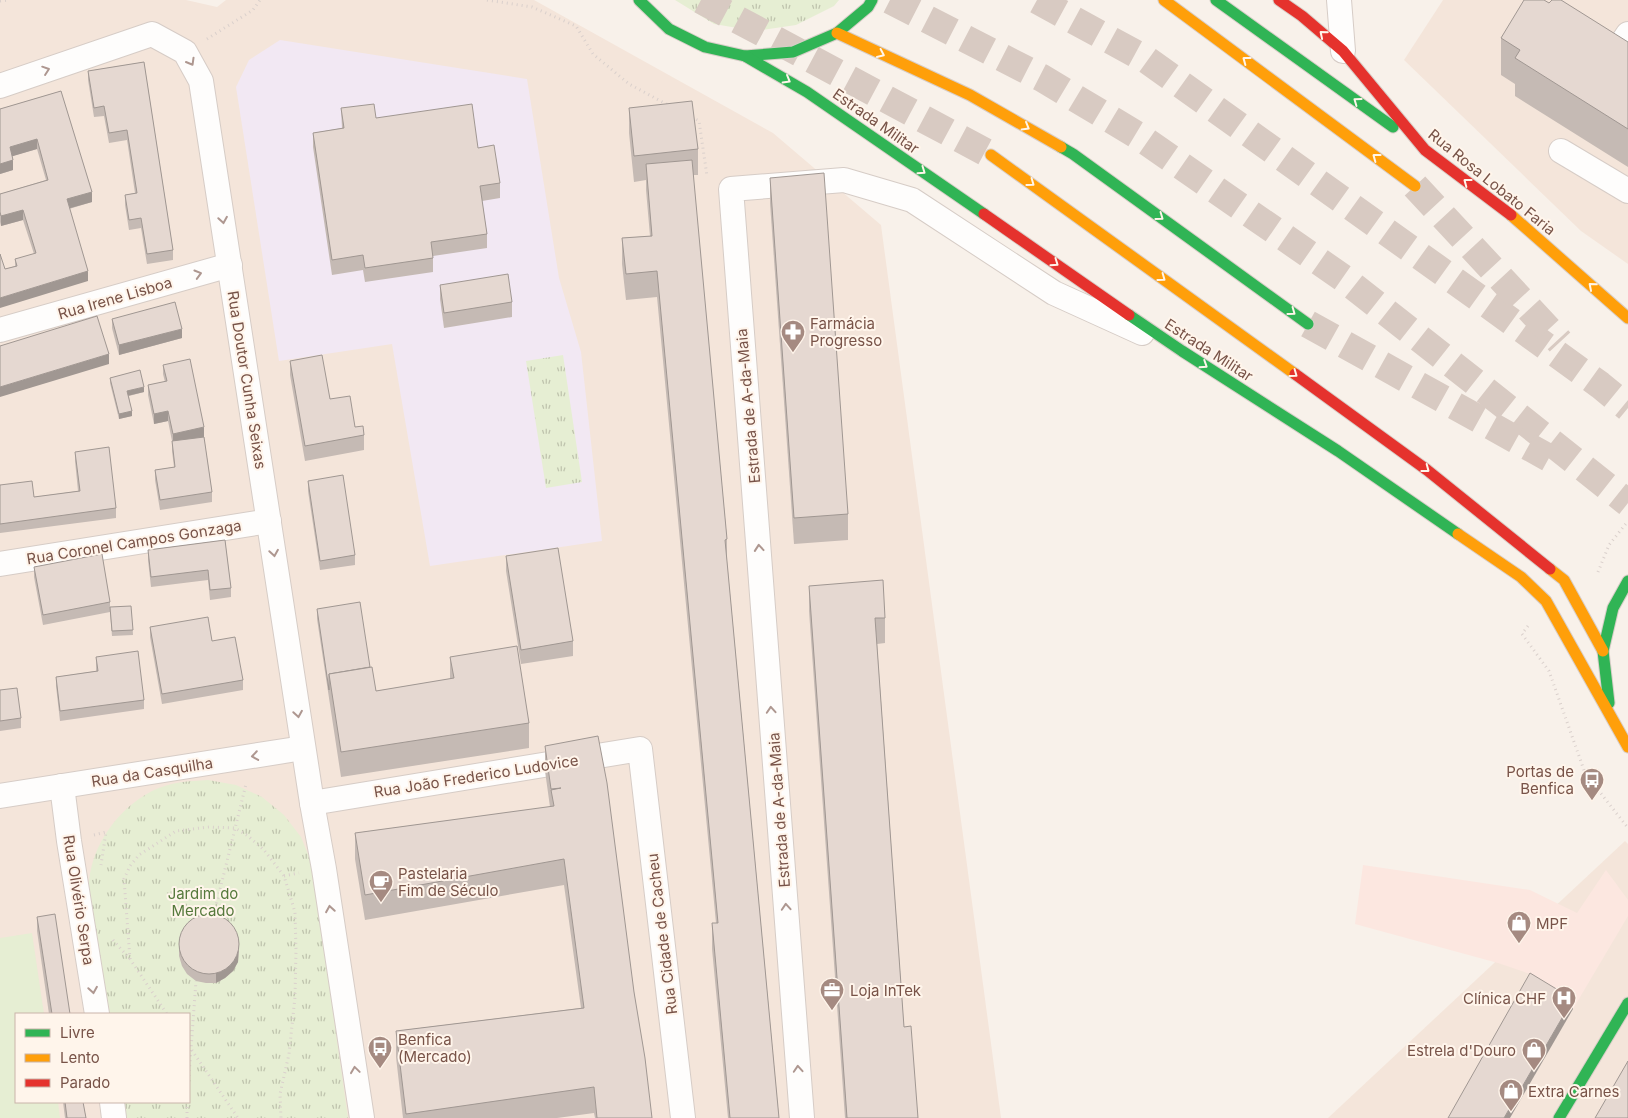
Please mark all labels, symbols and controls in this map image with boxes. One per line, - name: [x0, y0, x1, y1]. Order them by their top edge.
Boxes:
- one-way arrow: [1320, 31, 1329, 40]
- one-way arrow: [876, 48, 885, 58]
- one-way arrow: [184, 56, 194, 65]
- one-way arrow: [1242, 57, 1252, 66]
- one-way arrow: [41, 66, 50, 76]
- one-way arrow: [782, 74, 791, 84]
- street label: Estrada Militar: [829, 84, 923, 158]
- one-way arrow: [1353, 98, 1362, 107]
- one-way arrow: [1020, 121, 1029, 131]
- street label: Rua Rosa Lobato Faria: [1425, 125, 1559, 239]
- one-way arrow: [1372, 154, 1382, 163]
- one-way arrow: [916, 165, 926, 174]
- one-way arrow: [1025, 177, 1035, 186]
- one-way arrow: [1463, 179, 1473, 188]
- one-way arrow: [1155, 211, 1164, 220]
- one-way arrow: [217, 215, 227, 224]
- one-way arrow: [1050, 257, 1059, 266]
- one-way arrow: [194, 270, 202, 280]
- one-way arrow: [1157, 272, 1166, 282]
- street label: Rua Irene Lisboa: [56, 273, 174, 323]
- one-way arrow: [1589, 283, 1598, 291]
- street label: Rua Doutor Cunha Seixas: [224, 290, 270, 471]
- one-way arrow: [1286, 306, 1296, 315]
- place label: Farmácia Progresso: [810, 314, 882, 350]
- street label: Estrada Militar: [1161, 314, 1257, 386]
- pharmacy icon: Farmácia Progresso: [780, 319, 806, 353]
- street label: Estrada de A-da-Maia: [732, 328, 764, 484]
- one-way arrow: [1198, 359, 1207, 368]
- one-way arrow: [1288, 368, 1298, 377]
- one-way arrow: [1420, 463, 1430, 472]
- street label: Rua Coronel Campos Gonzaga: [25, 516, 243, 568]
- one-way arrow: [754, 544, 765, 552]
- one-way arrow: [268, 549, 278, 558]
- one-way arrow: [766, 706, 777, 714]
- one-way arrow: [292, 710, 303, 718]
- street label: Estrada de A-da-Maia: [764, 732, 794, 888]
- one-way arrow: [251, 750, 259, 761]
- street label: Rua João Frederico Ludovice: [372, 750, 580, 802]
- street label: Rua da Casquilha: [90, 753, 214, 791]
- place label: Portas de Benfica: [1506, 762, 1574, 798]
- bus stop icon: Portas de Benfica: [1579, 767, 1605, 801]
- street label: Rua Olivério Serpa: [59, 834, 99, 966]
- street label: Rua Cidade de Cacheu: [643, 852, 681, 1016]
- place label: Pastelaria Fim de Século: [398, 864, 498, 900]
- cafe icon: Pastelaria Fim de Século: [368, 869, 394, 903]
- park label: Jardim do Mercado: [168, 884, 238, 920]
- one-way arrow: [781, 903, 792, 911]
- one-way arrow: [326, 905, 336, 914]
- shop icon: MPF: [1506, 910, 1532, 944]
- place label: MPF: [1536, 914, 1568, 933]
- office icon: Loja InTek: [819, 977, 845, 1011]
- place label: Loja InTek: [850, 981, 922, 1000]
- one-way arrow: [88, 985, 98, 994]
- hospital icon: Clínica CHF: [1551, 985, 1577, 1019]
- place label: Clínica CHF: [1463, 989, 1546, 1008]
- legend: [15, 1013, 190, 1103]
- text: Livre: [60, 1023, 95, 1042]
- place label: Benfica (Mercado): [398, 1030, 472, 1066]
- bus stop icon: Benfica (Mercado): [367, 1035, 393, 1069]
- shop icon: Estrela d'Douro: [1521, 1037, 1547, 1071]
- place label: Estrela d'Douro: [1407, 1041, 1516, 1060]
- text: Lento: [60, 1048, 100, 1067]
- one-way arrow: [350, 1065, 361, 1073]
- one-way arrow: [793, 1065, 804, 1073]
- text: Parado: [60, 1073, 110, 1092]
- shop icon: Extra Carnes: [1498, 1078, 1524, 1112]
- place label: Extra Carnes: [1528, 1082, 1620, 1101]

